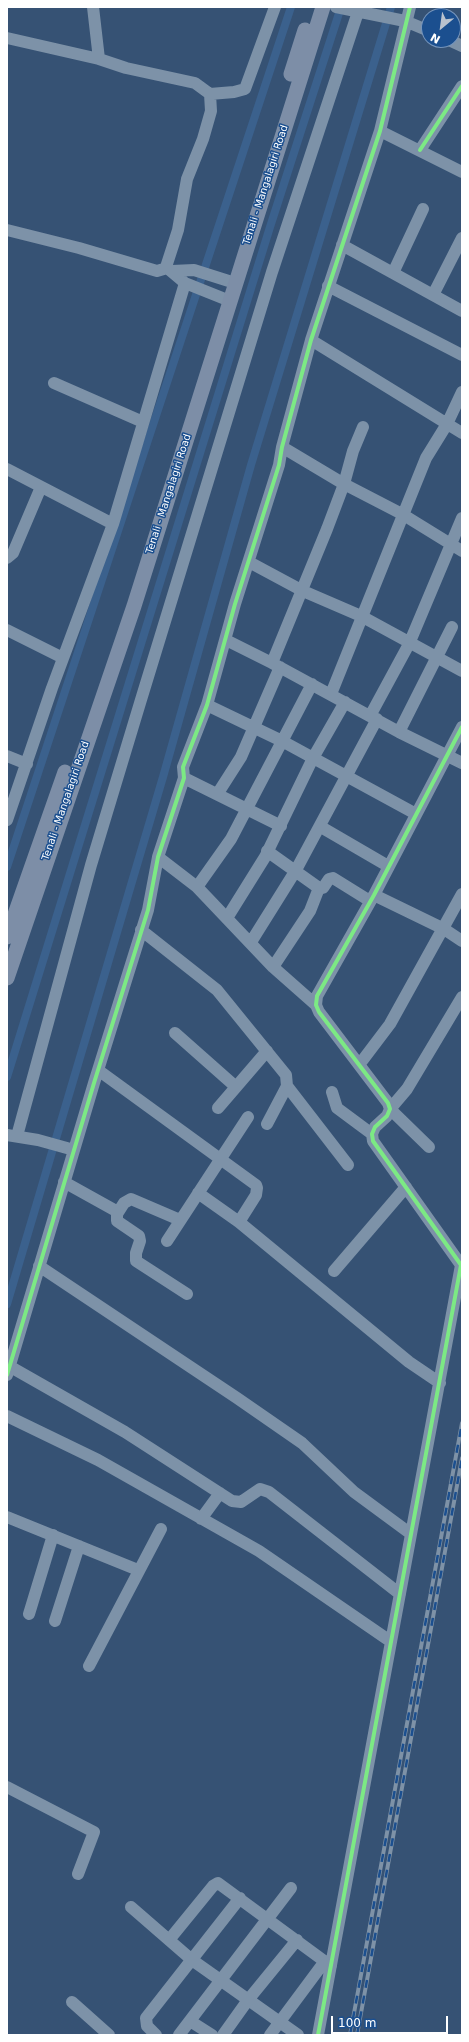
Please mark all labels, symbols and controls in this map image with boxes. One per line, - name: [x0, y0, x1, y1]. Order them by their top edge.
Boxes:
- north arrow: [421, 8, 461, 48]
- text: N: [428, 30, 443, 46]
- street label: Tenali - Mangalagiri Road: [241, 124, 291, 246]
- street label: Tenali - Mangalagiri Road: [144, 433, 194, 555]
- street label: Tenali - Mangalagiri Road: [40, 740, 92, 862]
- scale bar: [333, 2008, 450, 2034]
- text: 100 m: [338, 2016, 376, 2030]

